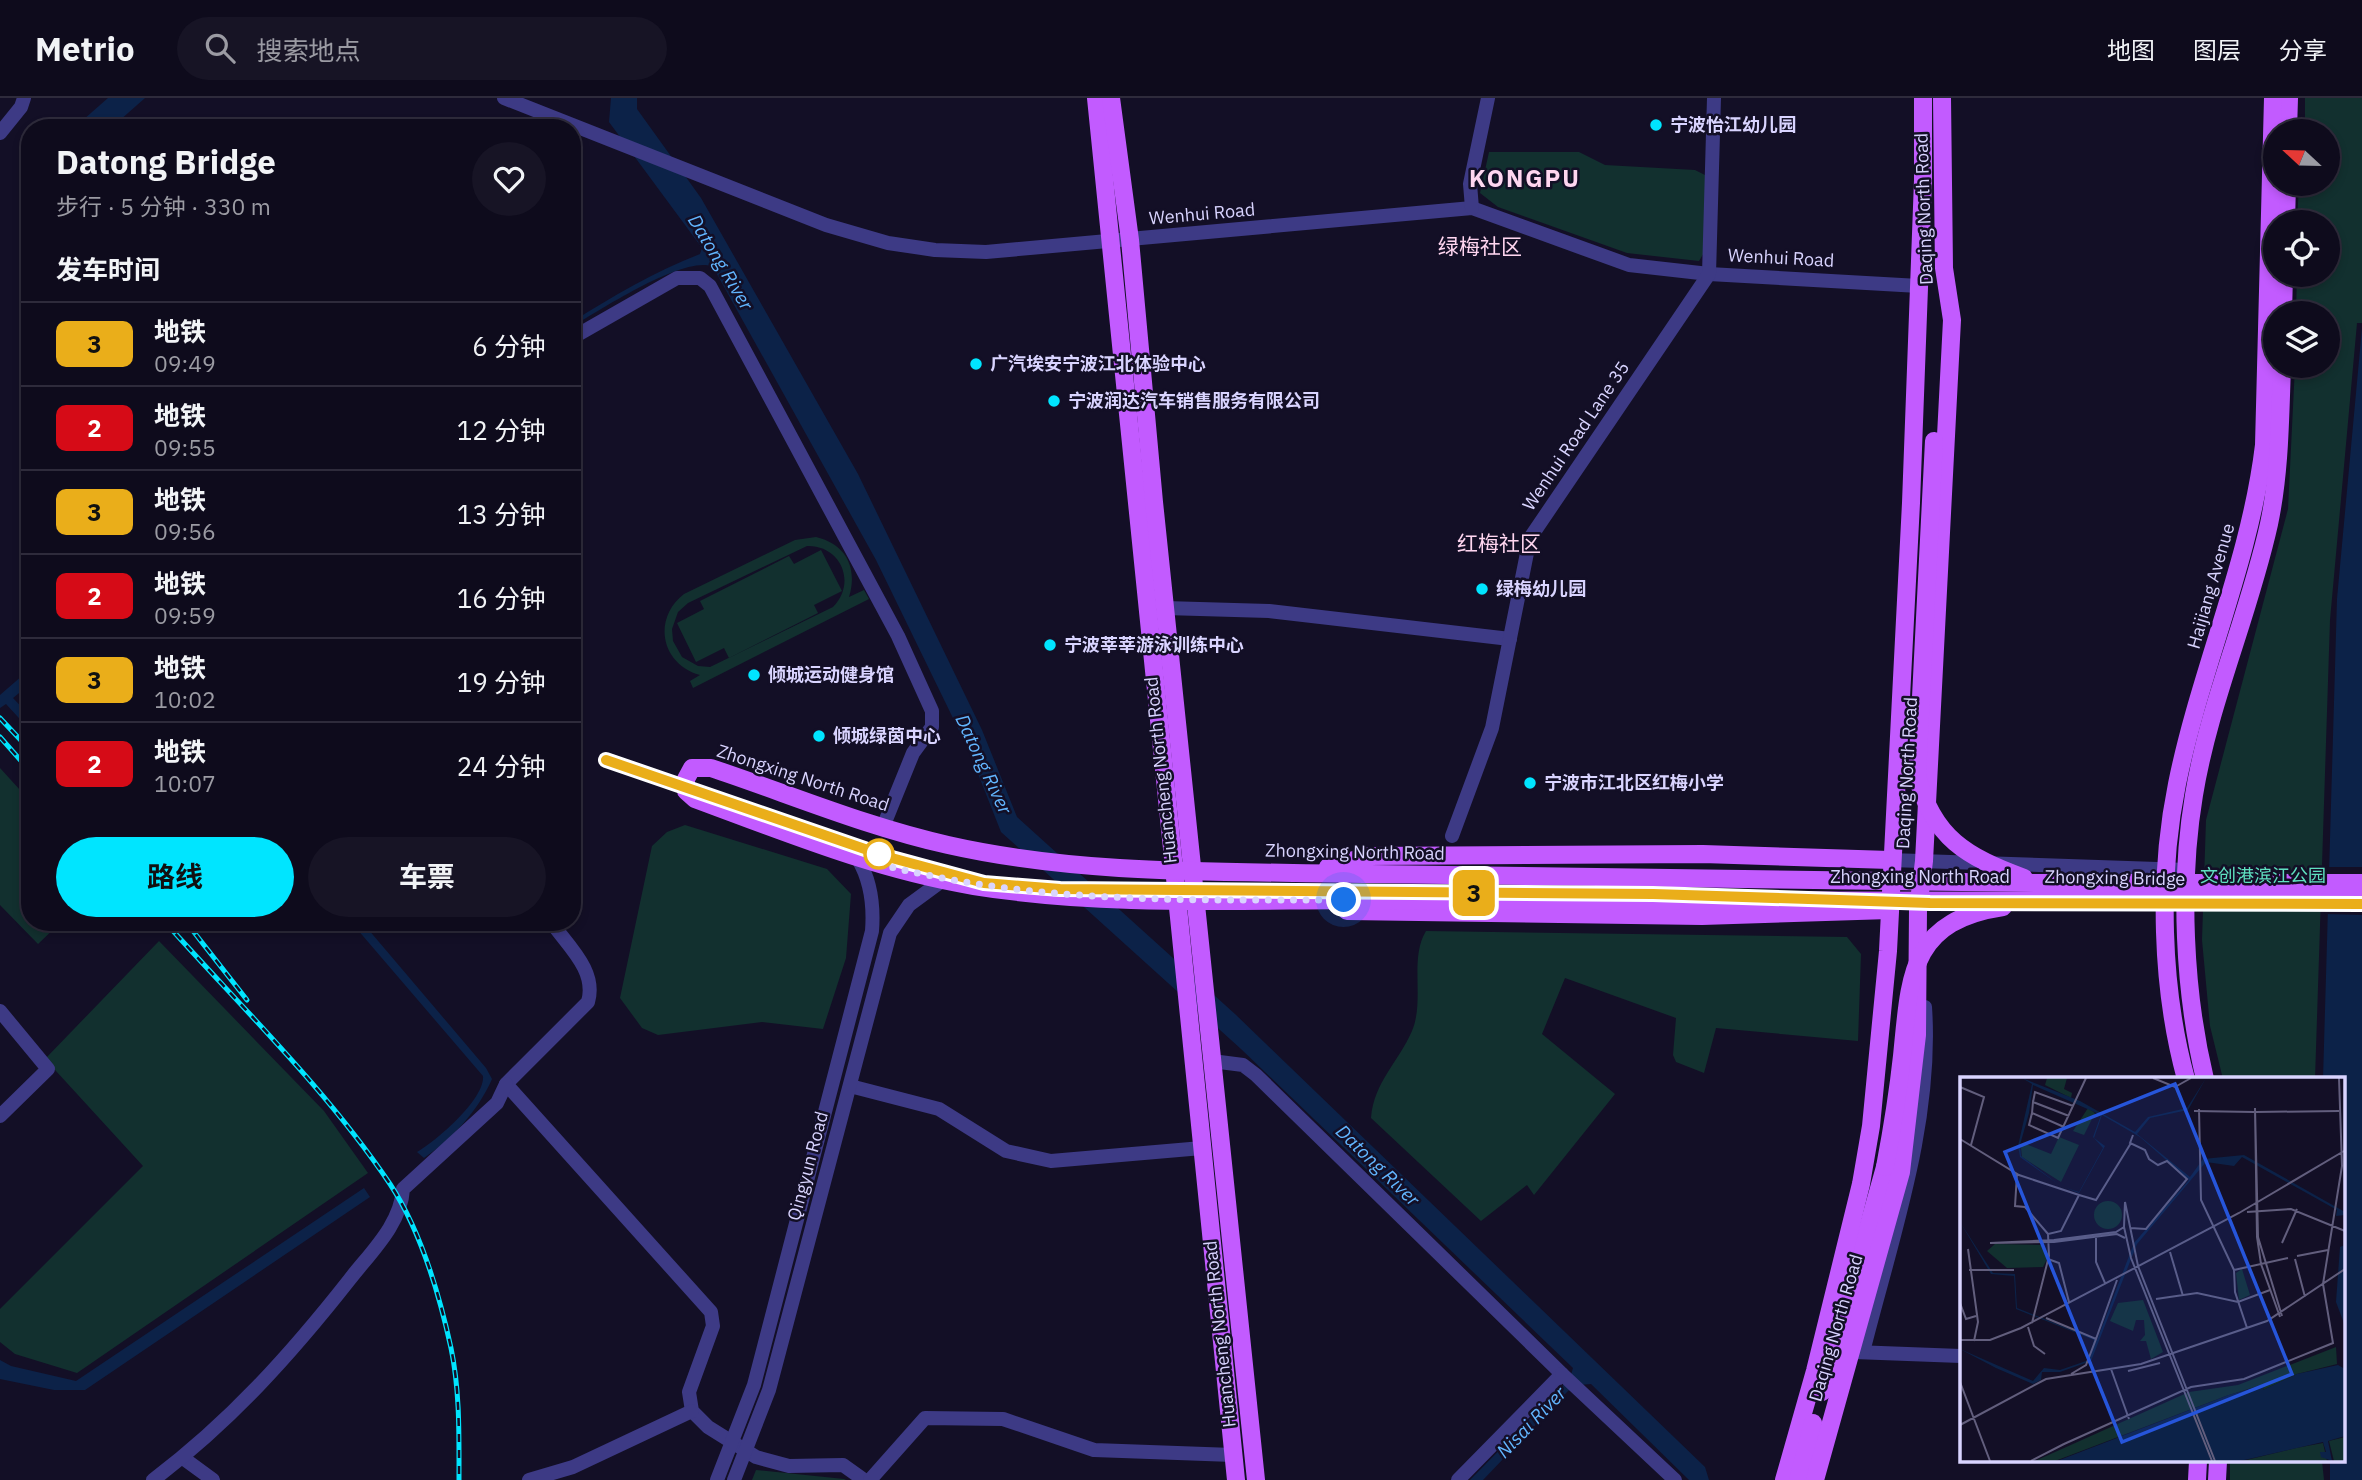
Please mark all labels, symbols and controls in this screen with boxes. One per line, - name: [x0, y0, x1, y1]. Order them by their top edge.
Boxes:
- search box: [177, 17, 667, 80]
- text: Metrio: [35, 27, 135, 70]
- icon: search: [201, 29, 239, 67]
- text: 搜索地点: [257, 33, 361, 67]
- text: 地图: [2107, 34, 2155, 66]
- text: 图层: [2193, 34, 2241, 66]
- text: 分享: [2279, 34, 2327, 66]
- place label: 宁波怡江幼儿园: [1670, 113, 1796, 136]
- marker: 宁波怡江幼儿园: [1648, 117, 1664, 133]
- north arrow: [2263, 119, 2340, 196]
- map controls: [2263, 119, 2340, 378]
- street label: Daqing North Road: [1909, 133, 1938, 286]
- text: Datong Bridge: [56, 140, 276, 183]
- button: heart: [472, 142, 546, 216]
- district label: KONGPU: [1469, 162, 1581, 194]
- text: 步行 · 5 分钟 · 330 m: [56, 191, 271, 221]
- street label: Wenhui Road: [1148, 197, 1256, 230]
- water label: Datong River: [683, 210, 759, 315]
- button: locate: [2263, 210, 2340, 287]
- district label: 绿梅社区: [1438, 232, 1522, 260]
- street label: Wenhui Road: [1727, 243, 1835, 272]
- text: 发车时间: [56, 252, 160, 286]
- button: layers: [2263, 301, 2340, 378]
- text: 地铁: [154, 314, 206, 348]
- text: 3: [87, 328, 102, 360]
- text: 6 分钟: [472, 329, 546, 363]
- text: 09:49: [154, 348, 216, 378]
- place label: 广汽埃安宁波江北体验中心: [990, 352, 1206, 375]
- marker: 广汽埃安宁波江北体验中心: [968, 356, 984, 372]
- street label: Wenhui Road Lane 35: [1517, 357, 1634, 515]
- place label: 宁波润达汽车销售服务有限公司: [1068, 389, 1320, 412]
- marker: 宁波润达汽车销售服务有限公司: [1046, 393, 1062, 409]
- text: 地铁: [154, 398, 206, 432]
- text: 2: [87, 412, 102, 444]
- text: 12 分钟: [457, 413, 546, 447]
- text: 09:55: [154, 432, 216, 462]
- text: 地铁: [154, 482, 206, 516]
- text: 3: [87, 496, 102, 528]
- text: 13 分钟: [457, 497, 546, 531]
- text: 09:56: [154, 516, 216, 546]
- street label: Haijiang Avenue: [2182, 520, 2239, 651]
- district label: 红梅社区: [1457, 529, 1541, 557]
- text: 地铁: [154, 566, 206, 600]
- place label: 绿梅幼儿园: [1496, 577, 1586, 600]
- text: 2: [87, 580, 102, 612]
- text: 16 分钟: [457, 581, 546, 615]
- marker: 绿梅幼儿园: [1474, 581, 1490, 597]
- text: 09:59: [154, 600, 216, 630]
- place label: 宁波莘莘游泳训练中心: [1064, 633, 1244, 656]
- marker: 宁波莘莘游泳训练中心: [1042, 637, 1058, 653]
- text: 地铁: [154, 650, 206, 684]
- place label: 倾城运动健身馆: [768, 663, 894, 686]
- text: 3: [87, 664, 102, 696]
- text: 19 分钟: [457, 665, 546, 699]
- marker: 倾城运动健身馆: [746, 667, 762, 683]
- street label: Huancheng North Road: [1139, 676, 1182, 865]
- text: 10:02: [154, 684, 216, 714]
- street label: Daqing North Road: [1891, 696, 1922, 850]
- water label: Datong River: [950, 710, 1018, 819]
- place label: 倾城绿茵中心: [833, 724, 941, 747]
- marker: 倾城绿茵中心: [811, 728, 827, 744]
- text: 地铁: [154, 734, 206, 768]
- street label: Zhongxing North Road: [714, 739, 892, 816]
- text: 2: [87, 748, 102, 780]
- text: 24 分钟: [457, 749, 546, 783]
- text: 10:07: [154, 768, 216, 798]
- place label: 宁波市江北区红梅小学: [1544, 771, 1724, 794]
- marker: 宁波市江北区红梅小学: [1522, 775, 1538, 791]
- button: 路线: [56, 837, 294, 917]
- button: 车票: [308, 837, 546, 917]
- street label: Zhongxing North Road: [1265, 838, 1445, 865]
- unlabelled marker: [864, 839, 894, 869]
- park label: 文创港滨江公园: [2200, 864, 2326, 887]
- street label: Zhongxing North Road: [1830, 865, 2010, 888]
- street label: Zhongxing Bridge: [2044, 865, 2186, 890]
- line badge: 3: [1451, 870, 1497, 916]
- text: 3: [1467, 877, 1481, 909]
- your location: [1326, 882, 1361, 917]
- inset map: [1960, 1077, 2344, 1462]
- street label: Qingyun Road: [782, 1109, 833, 1223]
- water label: Datong River: [1331, 1119, 1426, 1212]
- street label: Huancheng North Road: [1198, 1240, 1241, 1429]
- street label: Daqing North Road: [1803, 1252, 1868, 1404]
- water label: Nisai River: [1491, 1380, 1572, 1463]

